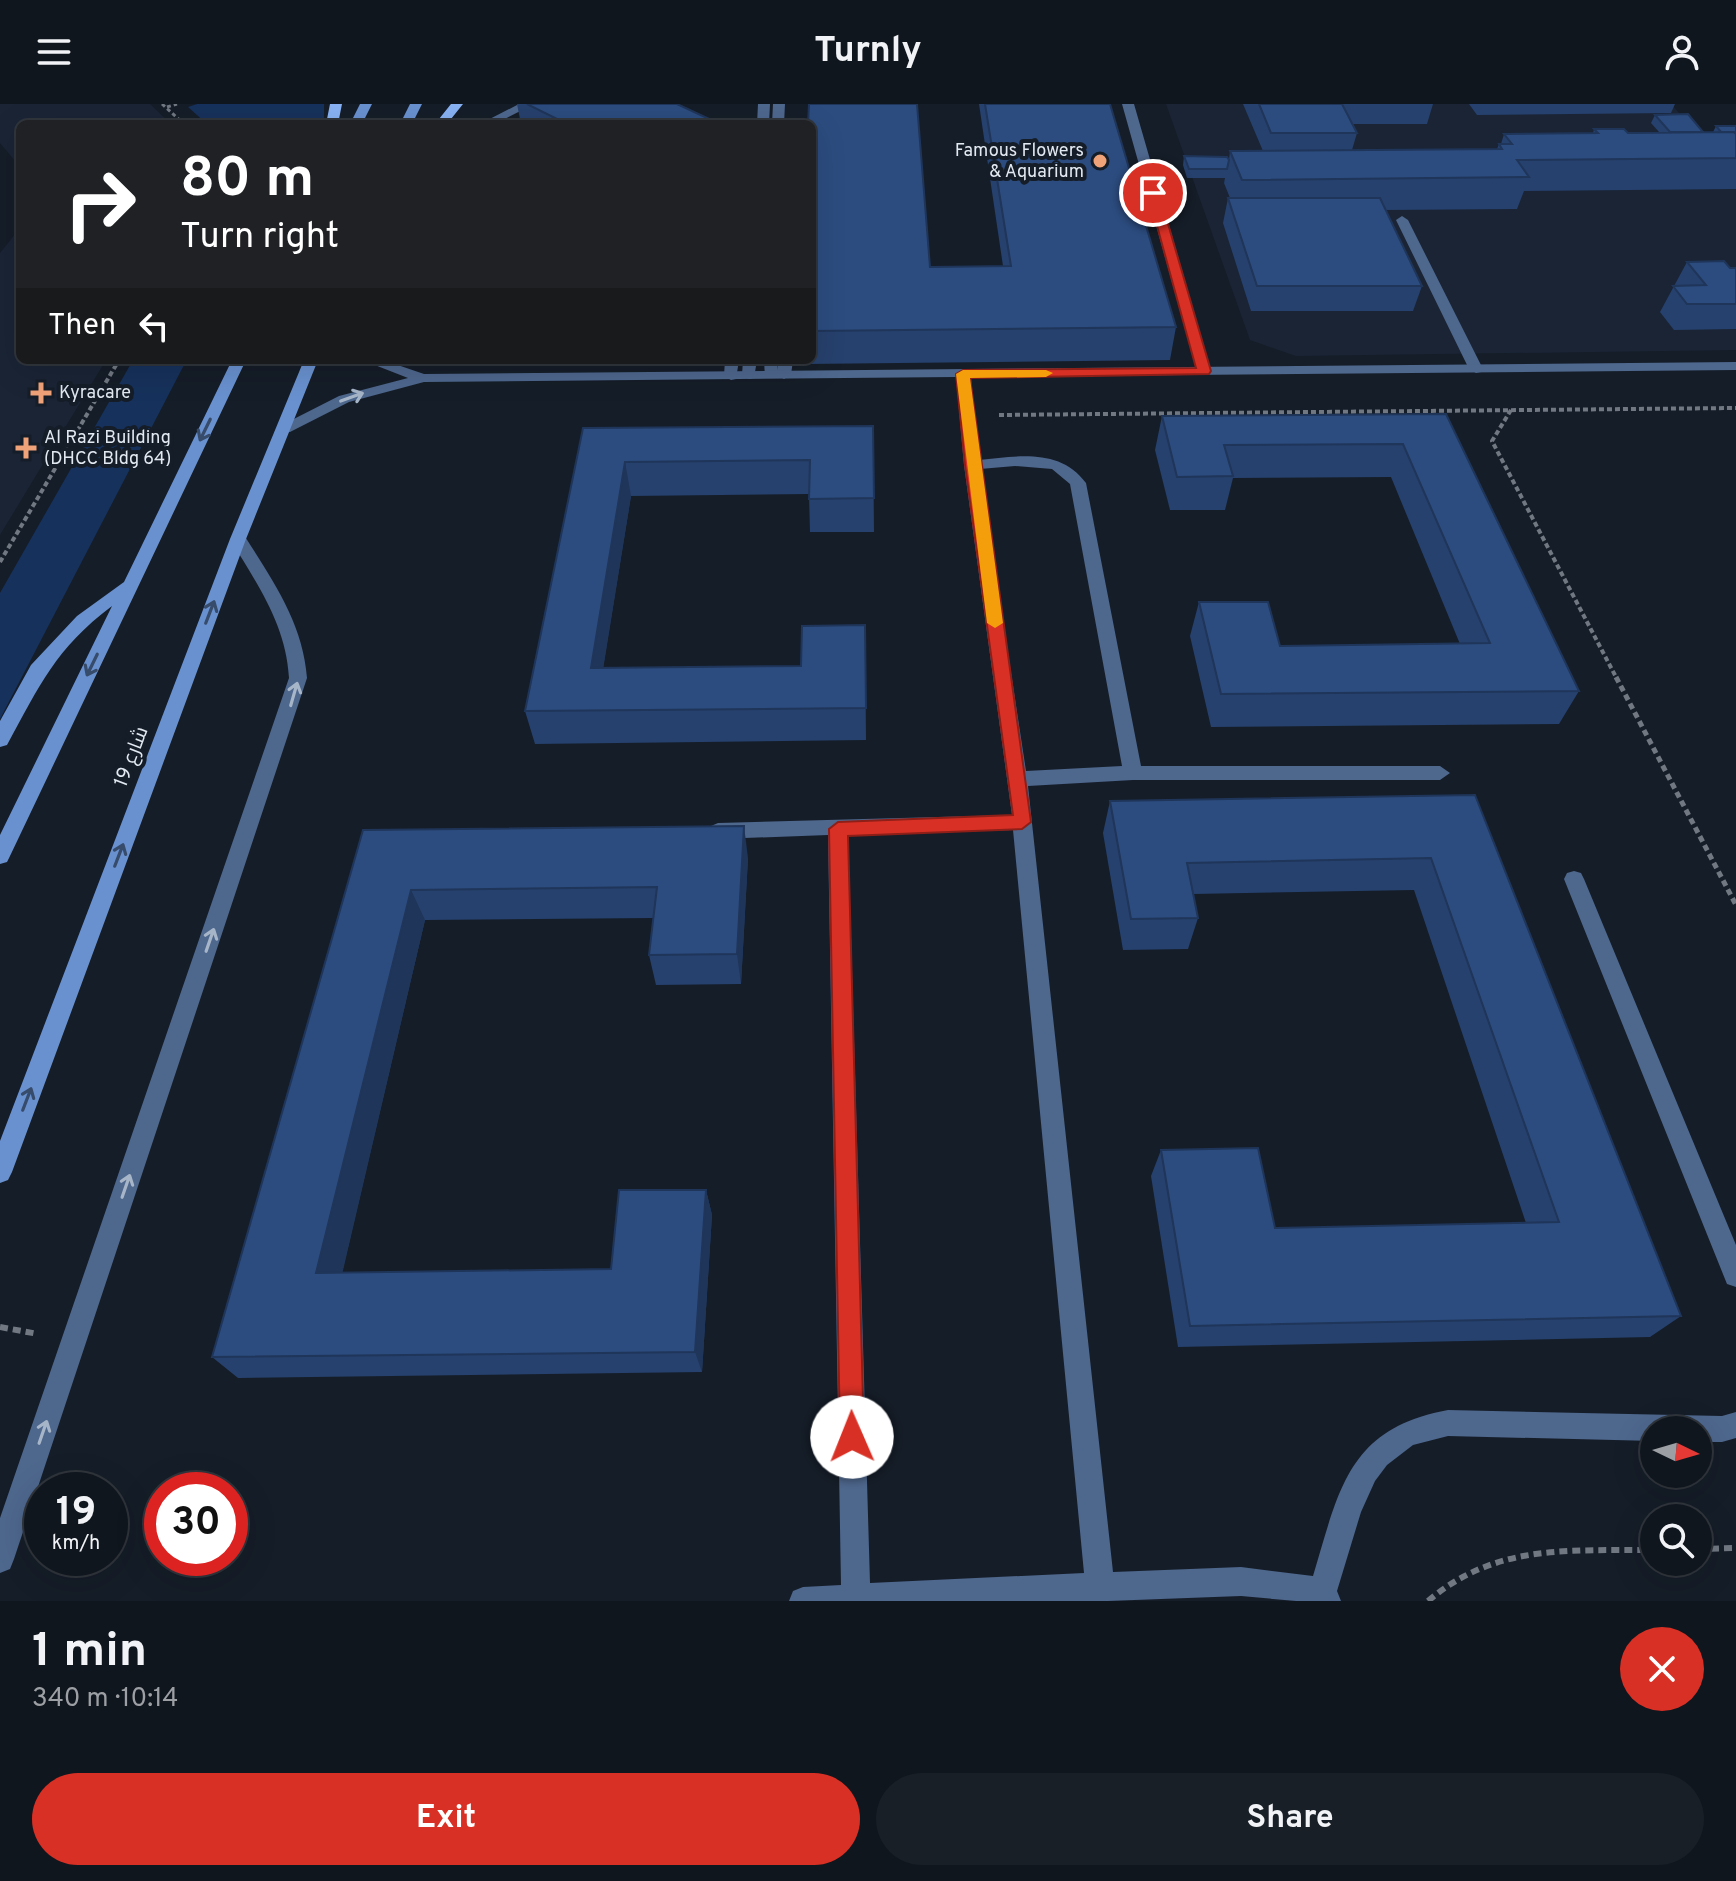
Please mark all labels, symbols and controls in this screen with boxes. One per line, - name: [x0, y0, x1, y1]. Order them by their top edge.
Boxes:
- text: Turnly: [814, 29, 922, 75]
- icon: menu: [32, 30, 76, 74]
- icon: person: [1660, 30, 1704, 74]
- place label: Famous Flowers & Aquarium: [955, 140, 1084, 184]
- text: 80 m: [180, 146, 314, 216]
- icon: right: [48, 152, 152, 256]
- marker: Famous Flowers & Aquarium: [1091, 152, 1109, 170]
- pin: [1119, 159, 1187, 227]
- icon: arrive: [1131, 171, 1175, 215]
- text: Turn right: [180, 215, 339, 261]
- icon: left: [132, 304, 176, 348]
- text: Then: [48, 308, 116, 345]
- marker: Kyracare: [30, 382, 52, 404]
- place label: Kyracare: [59, 382, 131, 405]
- one-way arrow: [340, 389, 364, 403]
- one-way arrow: [197, 418, 212, 442]
- place label: Al Razi Building (DHCC Bldg 64): [44, 427, 171, 471]
- marker: Al Razi Building (DHCC Bldg 64): [15, 437, 37, 459]
- one-way arrow: [204, 600, 218, 625]
- one-way arrow: [84, 652, 100, 676]
- one-way arrow: [287, 681, 302, 707]
- street label: شارع 19: [109, 723, 155, 791]
- one-way arrow: [113, 843, 127, 868]
- one-way arrow: [204, 928, 219, 953]
- one-way arrow: [21, 1087, 36, 1112]
- one-way arrow: [120, 1174, 135, 1199]
- position arrow: [810, 1395, 894, 1479]
- north arrow: [1640, 1416, 1712, 1488]
- map controls: [1640, 1416, 1712, 1576]
- one-way arrow: [36, 1420, 51, 1445]
- speed limit sign: 30: [144, 1472, 248, 1576]
- text: 19: [56, 1489, 96, 1539]
- button: search: [1640, 1504, 1712, 1576]
- text: km/h: [52, 1531, 100, 1557]
- text: 1 min: [32, 1623, 147, 1683]
- button: close: [1620, 1627, 1704, 1711]
- text: 340 m · 10:14: [32, 1683, 178, 1716]
- button: Exit: [32, 1773, 860, 1865]
- button: Share: [876, 1773, 1704, 1865]

